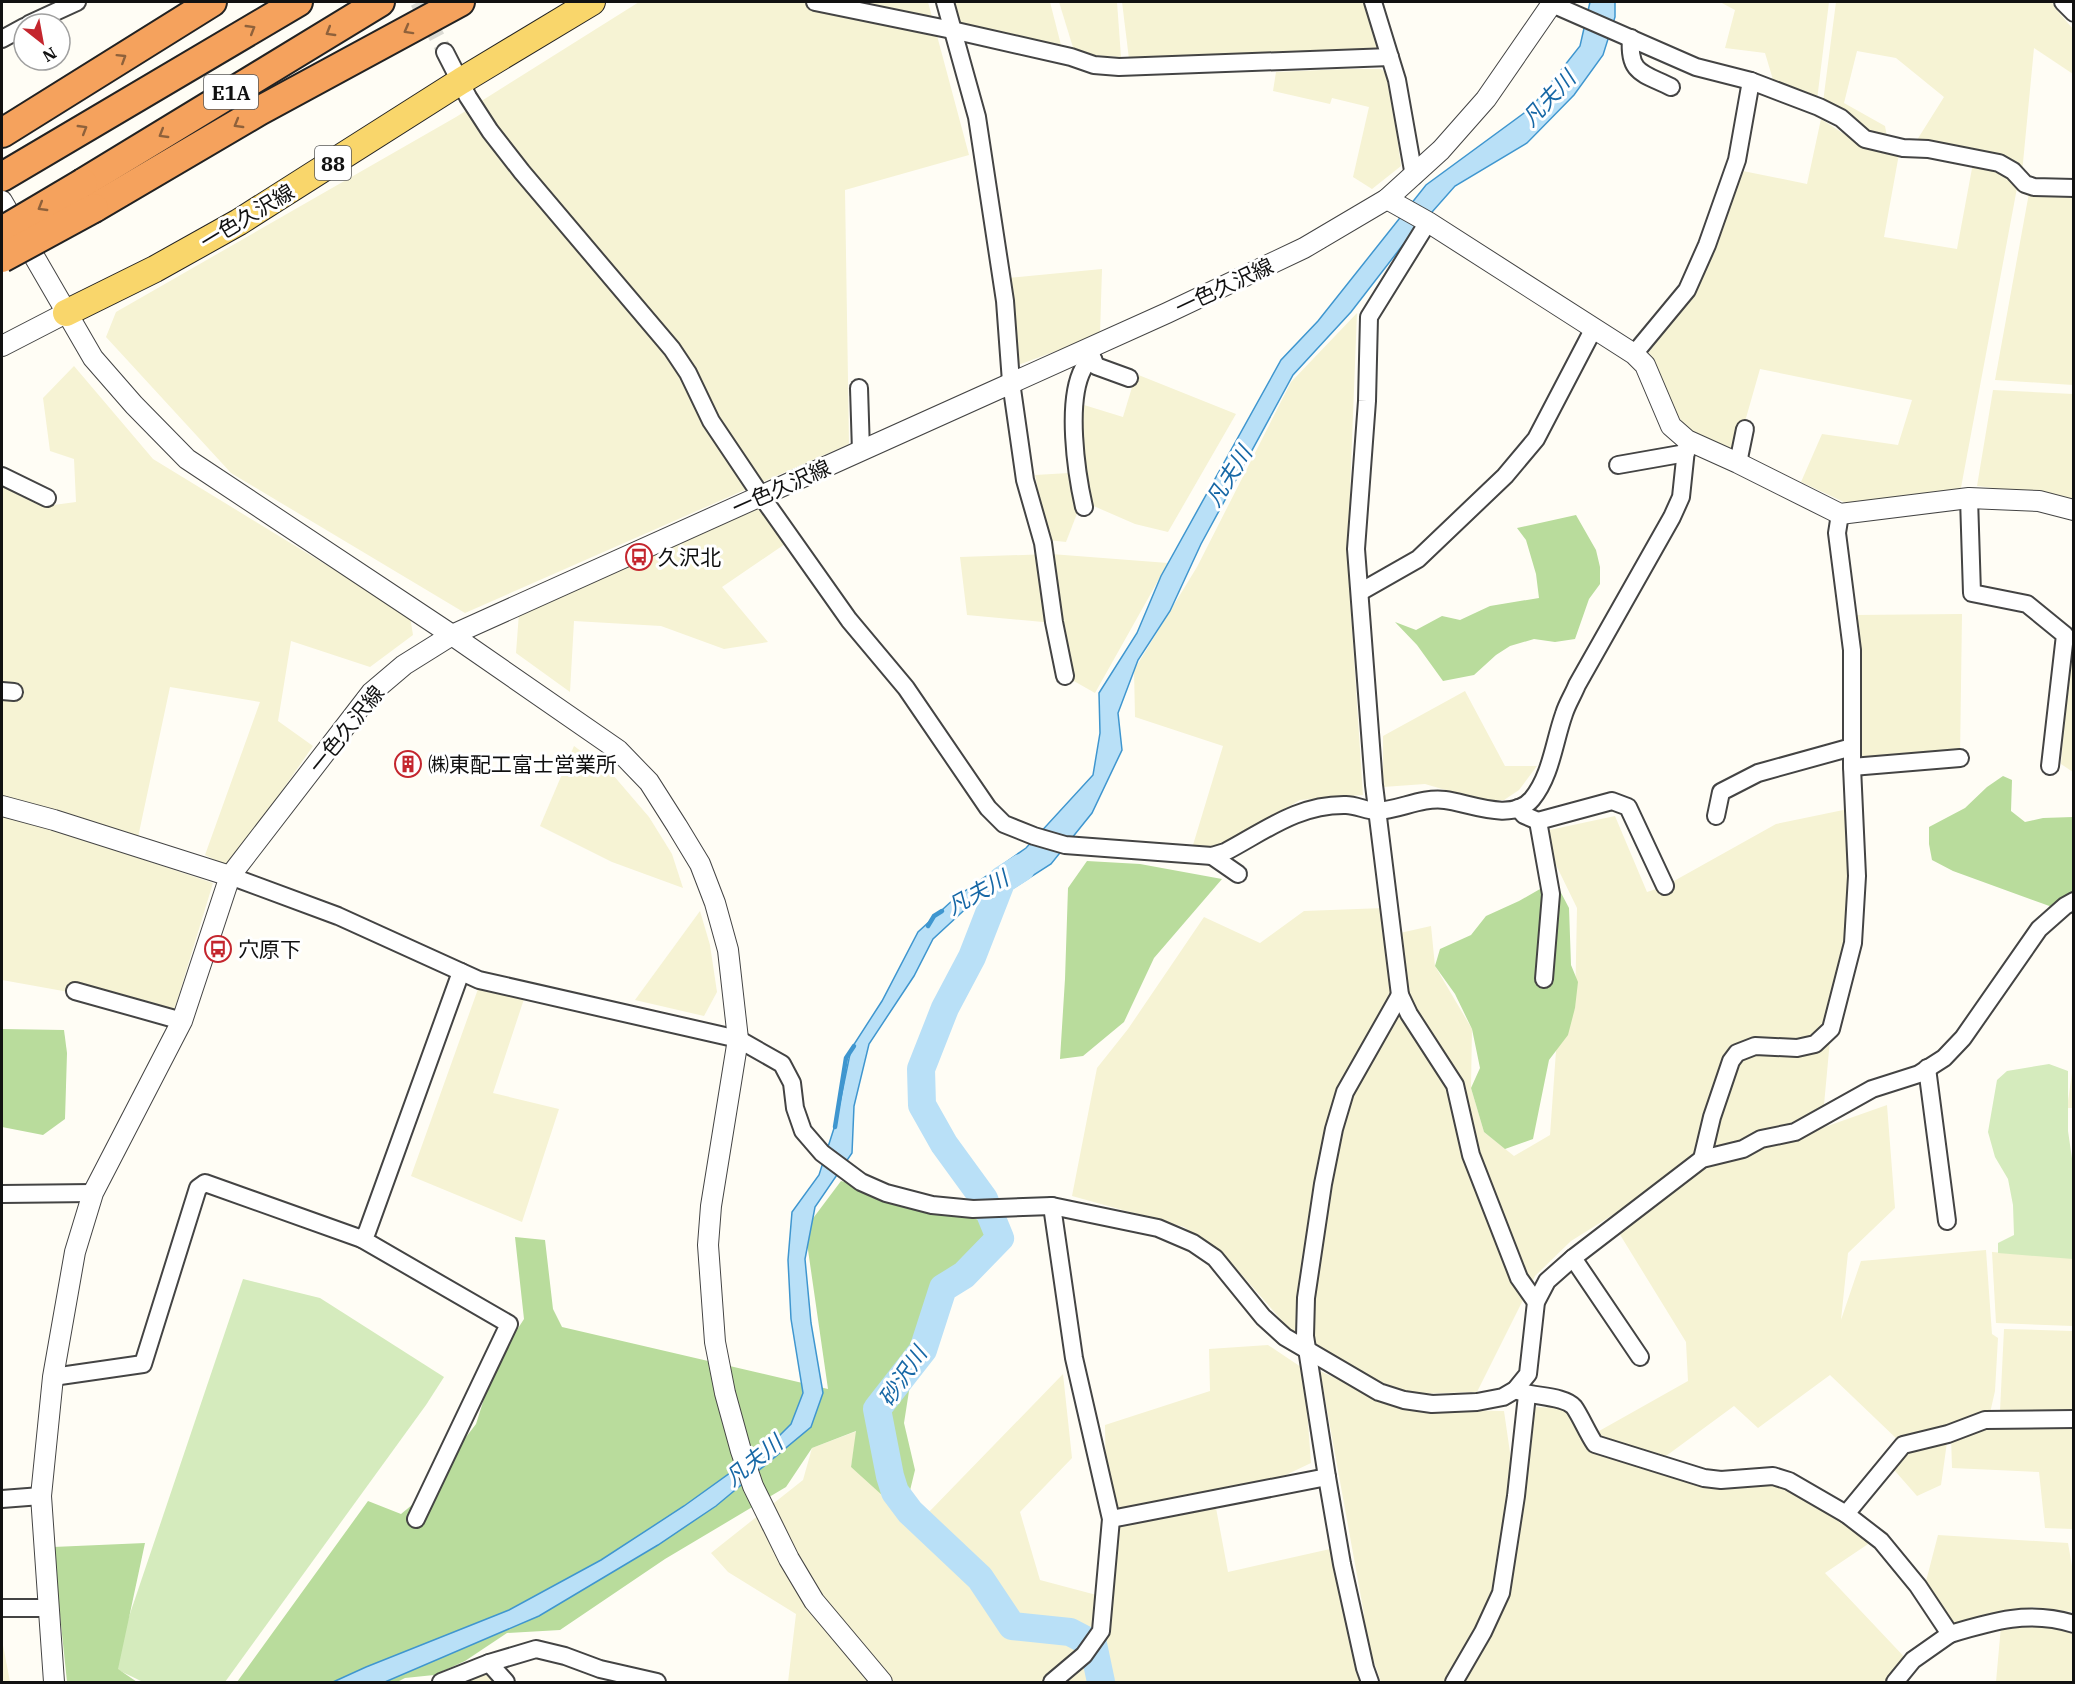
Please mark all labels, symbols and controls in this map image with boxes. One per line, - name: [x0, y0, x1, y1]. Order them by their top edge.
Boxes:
- north arrow: [12, 12, 72, 72]
- one-way arrow: [404, 23, 415, 34]
- one-way arrow: [245, 25, 255, 37]
- one-way arrow: [326, 25, 336, 37]
- text: N: [39, 43, 60, 67]
- one-way arrow: [116, 53, 126, 65]
- water label: 凡夫川: [1515, 63, 1582, 132]
- road number: E1A: [204, 75, 258, 109]
- one-way arrow: [234, 117, 244, 128]
- one-way arrow: [77, 124, 87, 136]
- one-way arrow: [159, 126, 169, 138]
- road number: 88: [315, 146, 351, 180]
- street label: 一色久沢線: [195, 177, 299, 255]
- one-way arrow: [38, 200, 48, 211]
- street label: 一色久沢線: [1171, 251, 1277, 321]
- water label: 凡夫川: [1198, 439, 1259, 512]
- street label: 一色久沢線: [727, 453, 835, 521]
- bus stop icon: 久沢北: [624, 542, 654, 572]
- place label: 久沢北: [658, 543, 721, 571]
- street label: 一色久沢線: [302, 679, 390, 779]
- building icon: ㈱東配工富士営業所: [393, 749, 423, 779]
- place label: ㈱東配工富士営業所: [428, 750, 617, 778]
- water label: 凡夫川: [941, 862, 1015, 921]
- bus stop icon: 穴原下: [203, 934, 233, 964]
- place label: 穴原下: [238, 935, 301, 963]
- water label: 砂沢川: [872, 1339, 934, 1411]
- water label: 凡夫川: [718, 1427, 789, 1492]

